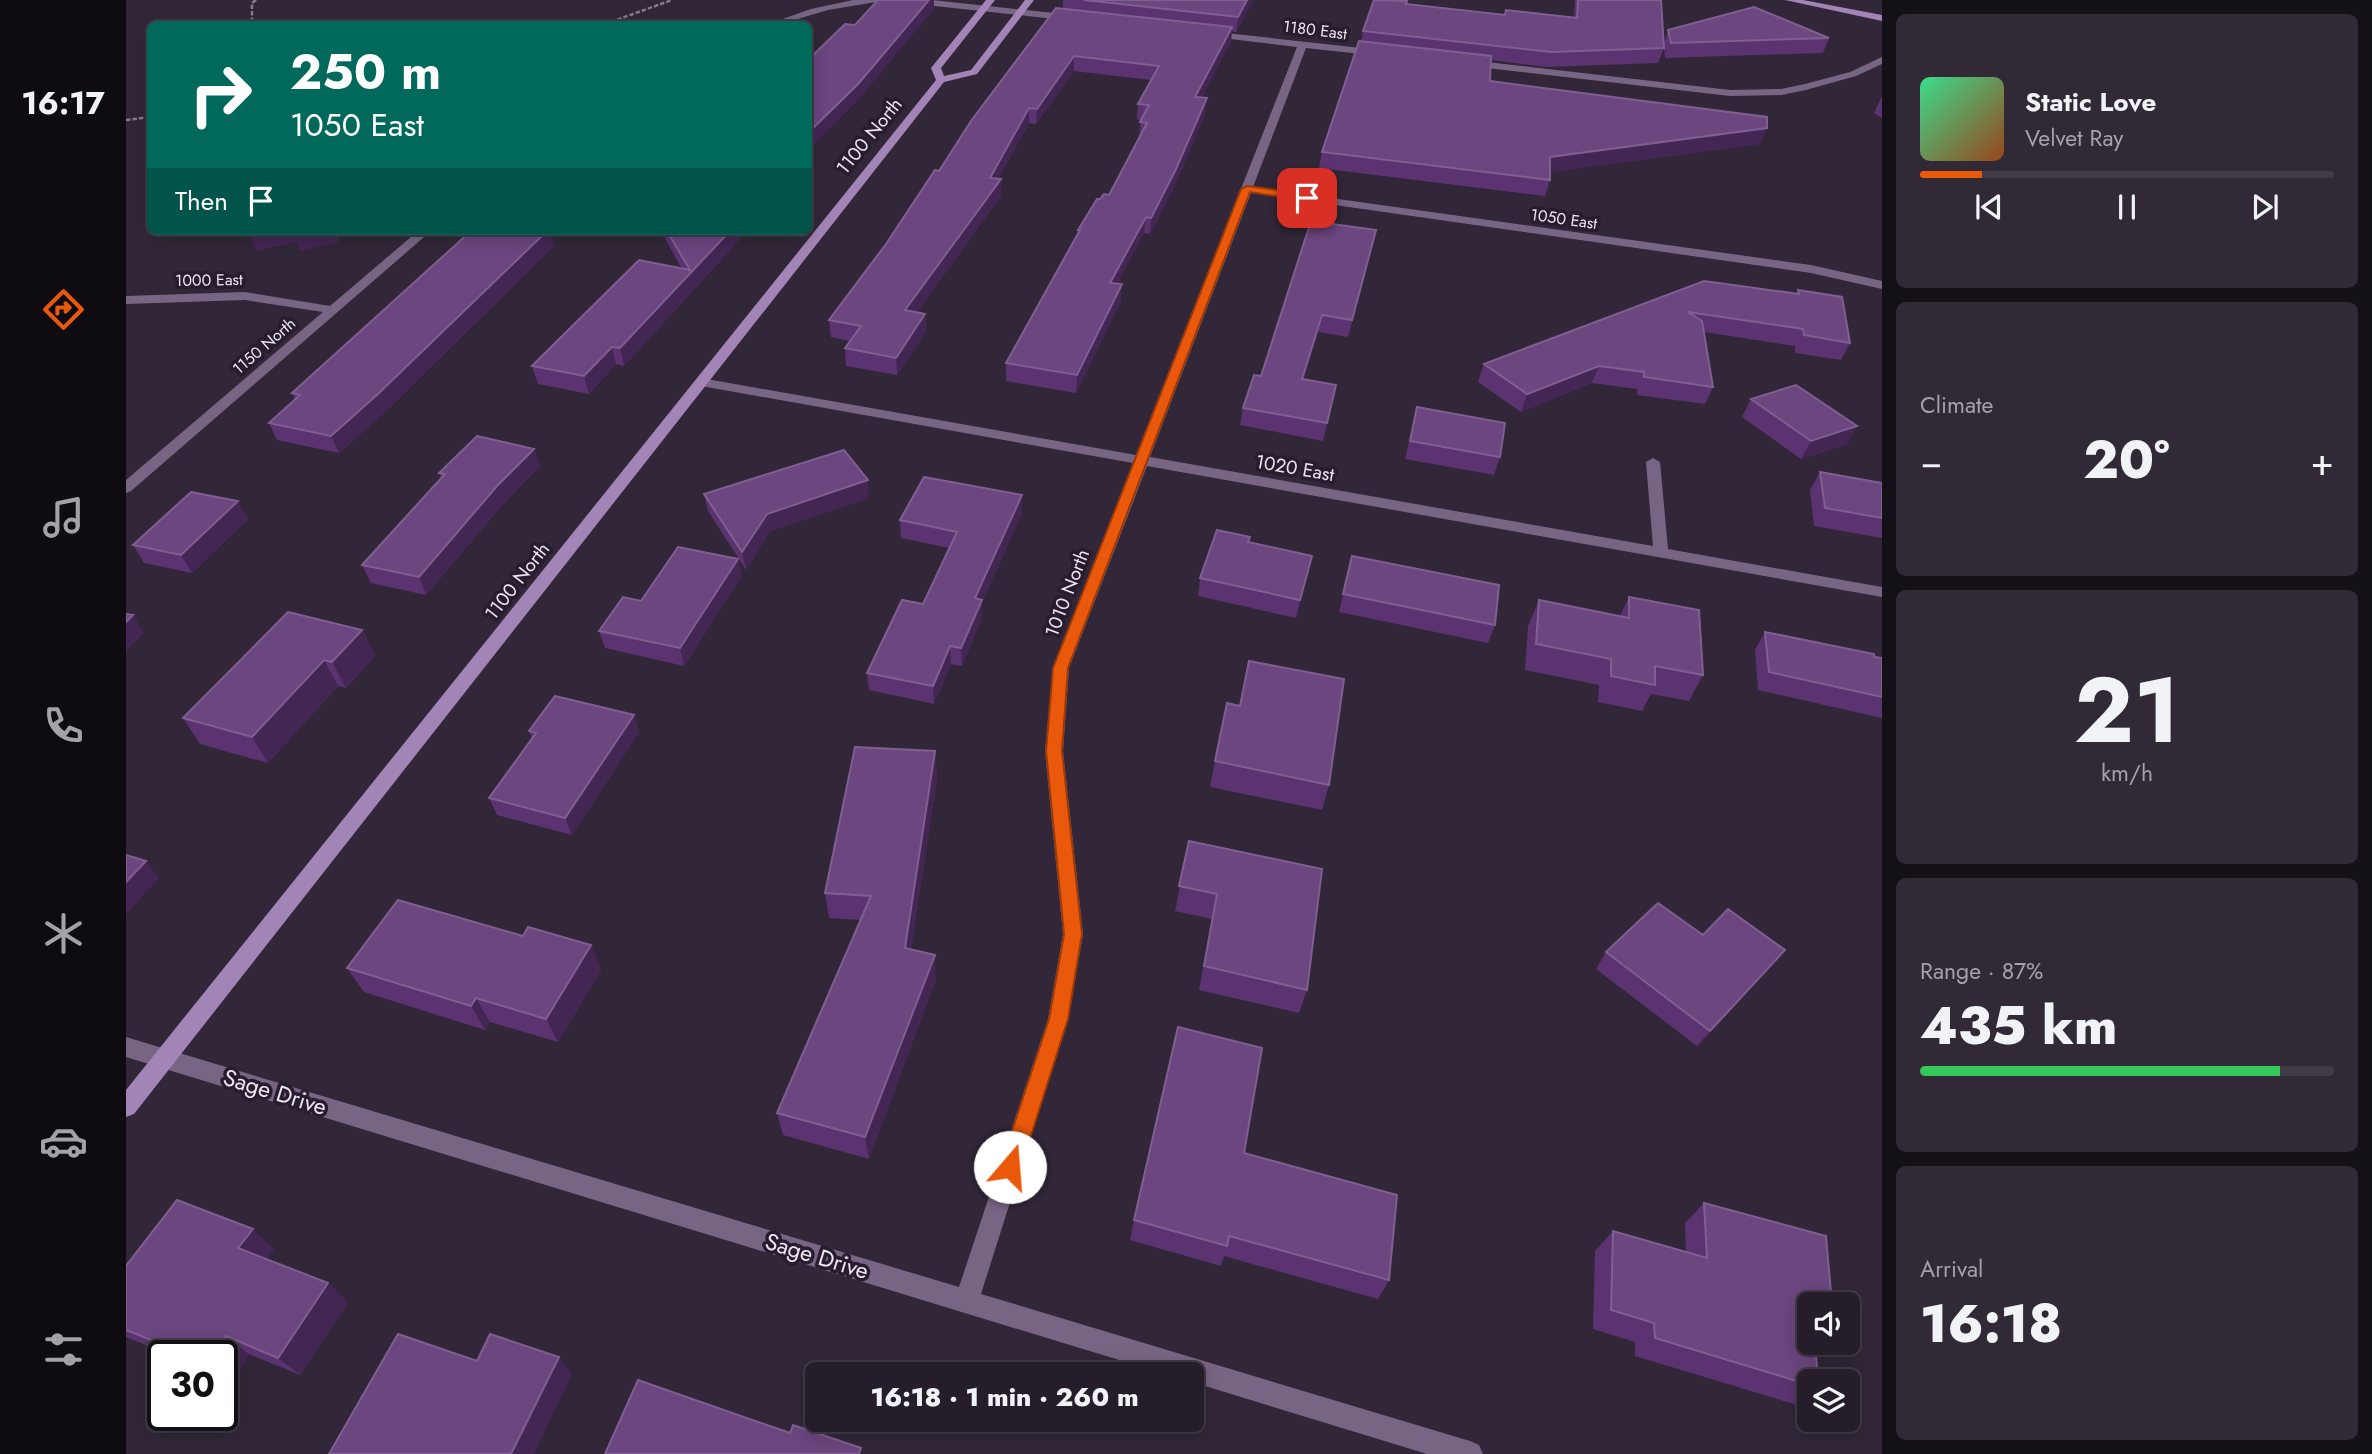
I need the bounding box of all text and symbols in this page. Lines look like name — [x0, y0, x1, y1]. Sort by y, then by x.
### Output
street label: 1180 East — [1282, 15, 1348, 45]
text: 250 m — [290, 37, 441, 107]
icon: right — [175, 49, 266, 140]
text: 16:17 — [21, 80, 105, 126]
text: Static Love — [2025, 83, 2157, 121]
street label: 1100 North — [830, 92, 908, 180]
text: 1050 East — [290, 102, 424, 148]
text: Velvet Ray — [2025, 121, 2123, 155]
pin — [1277, 168, 1337, 228]
icon: arrive — [1288, 179, 1326, 217]
text: Then — [175, 182, 228, 220]
icon: arrive — [242, 182, 280, 220]
icon: previous — [1970, 188, 2008, 226]
icon: pause — [2108, 188, 2146, 226]
icon: next — [2246, 188, 2284, 226]
street label: 1050 East — [1529, 203, 1599, 235]
street label: 1000 East — [175, 268, 243, 292]
icon: directions — [39, 285, 88, 334]
street label: 1150 North — [228, 312, 300, 380]
text: Climate — [1920, 388, 1993, 422]
text: 20° — [2083, 422, 2170, 498]
text: − — [1920, 434, 1942, 489]
text: + — [2311, 434, 2334, 489]
street label: 1020 East — [1253, 448, 1337, 488]
icon: music — [39, 493, 88, 542]
street label: 1100 North — [478, 537, 556, 625]
street label: 1010 North — [1038, 545, 1096, 641]
text: 21 — [2074, 645, 2180, 776]
icon: phone — [39, 701, 88, 750]
text: km/h — [2101, 756, 2153, 790]
icon: climate — [39, 909, 88, 958]
text: Range · 87% — [1920, 954, 2043, 988]
text: 435 km — [1920, 988, 2117, 1064]
street label: Sage Drive — [219, 1060, 331, 1124]
icon: car — [39, 1117, 88, 1166]
position arrow — [973, 1130, 1047, 1204]
street label: Sage Drive — [761, 1224, 873, 1288]
text: Arrival — [1920, 1252, 1983, 1286]
text: 16:18 — [1920, 1286, 2062, 1362]
map controls — [1797, 1292, 1860, 1432]
button: sound — [1797, 1292, 1860, 1355]
icon: filters — [39, 1325, 88, 1374]
speed limit sign: 30 — [147, 1340, 238, 1431]
button: layers — [1797, 1369, 1860, 1432]
text: 16:18 · 1 min · 260 m — [870, 1378, 1139, 1416]

